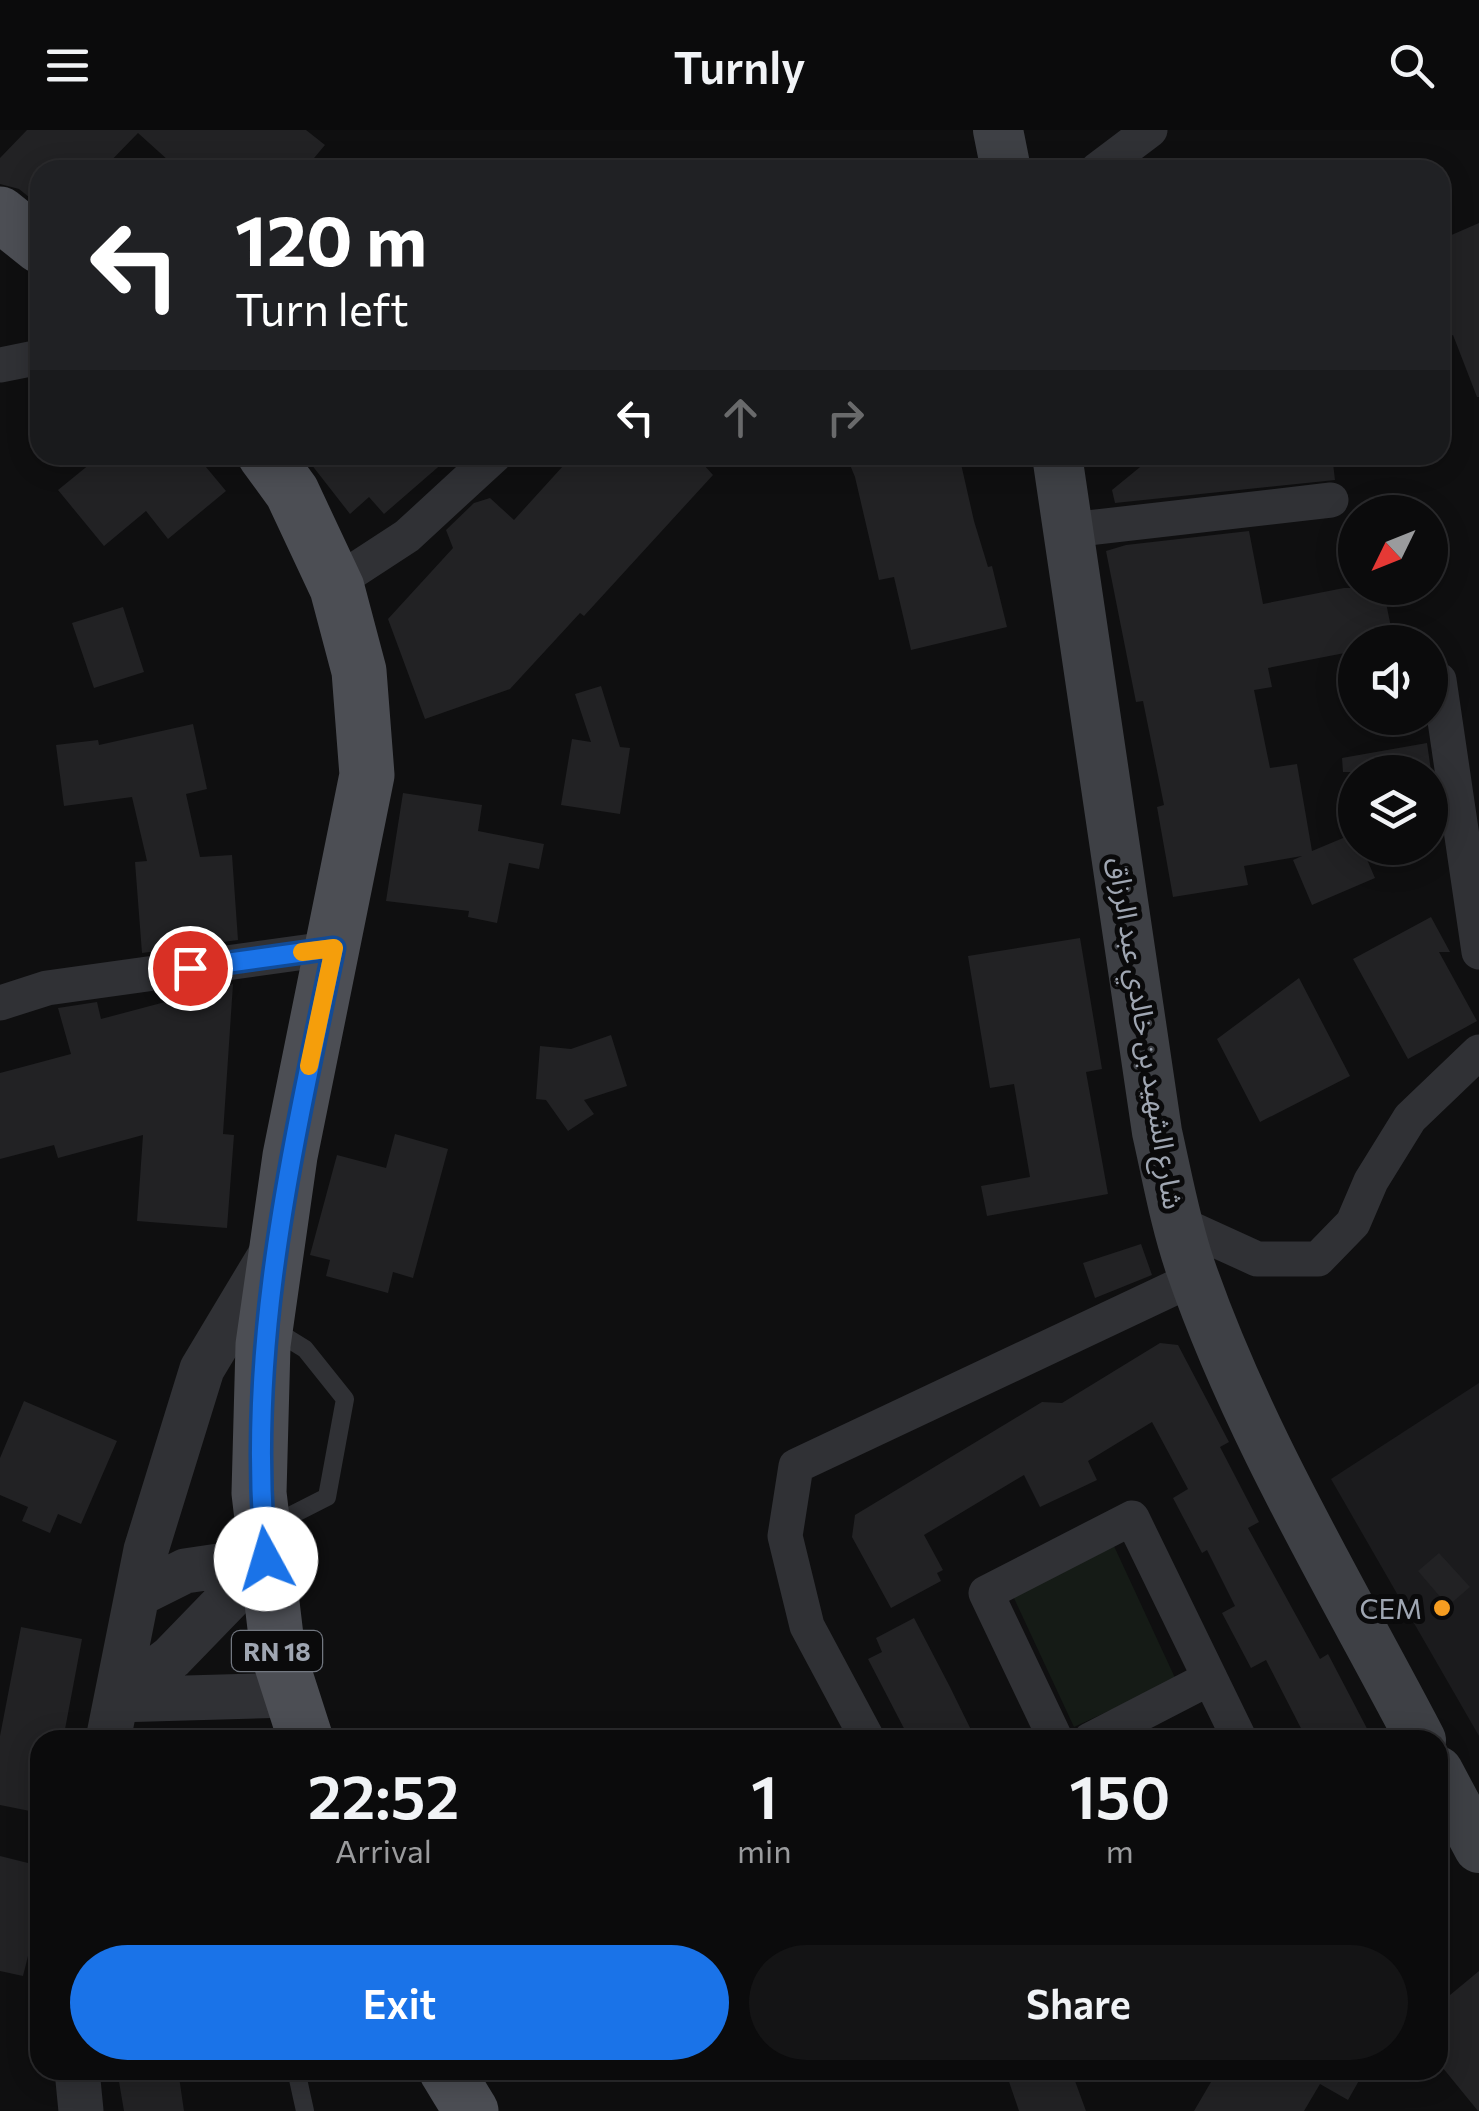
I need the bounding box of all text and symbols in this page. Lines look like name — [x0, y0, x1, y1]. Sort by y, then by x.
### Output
icon: menu — [40, 38, 95, 93]
text: Turnly — [674, 38, 805, 93]
icon: search — [1384, 38, 1439, 93]
text: 120 m — [235, 195, 427, 280]
icon: left — [70, 200, 200, 330]
text: Turn left — [235, 280, 409, 335]
icon: left — [608, 390, 663, 445]
icon: ahead — [713, 390, 768, 445]
icon: right — [818, 390, 873, 445]
north arrow — [1338, 495, 1448, 605]
map controls — [1338, 495, 1448, 865]
button: sound — [1338, 625, 1448, 735]
button: layers — [1338, 755, 1448, 865]
street label: شارع الشهيد بن خالدي عبد الرزاق — [1097, 854, 1192, 1212]
pin — [148, 926, 233, 1011]
icon: arrive — [163, 941, 218, 996]
position arrow — [214, 1507, 318, 1611]
place label: CEM — [1359, 1591, 1422, 1625]
marker: CEM — [1431, 1597, 1453, 1619]
road number: RN 18 — [232, 1631, 322, 1671]
text: 22:52 — [308, 1758, 459, 1831]
text: 1 — [751, 1758, 778, 1831]
text: 150 — [1069, 1758, 1170, 1831]
text: Arrival — [335, 1830, 432, 1870]
text: min — [737, 1830, 791, 1870]
text: m — [1106, 1830, 1134, 1870]
button: Exit — [70, 1945, 729, 2060]
button: Share — [749, 1945, 1408, 2060]

